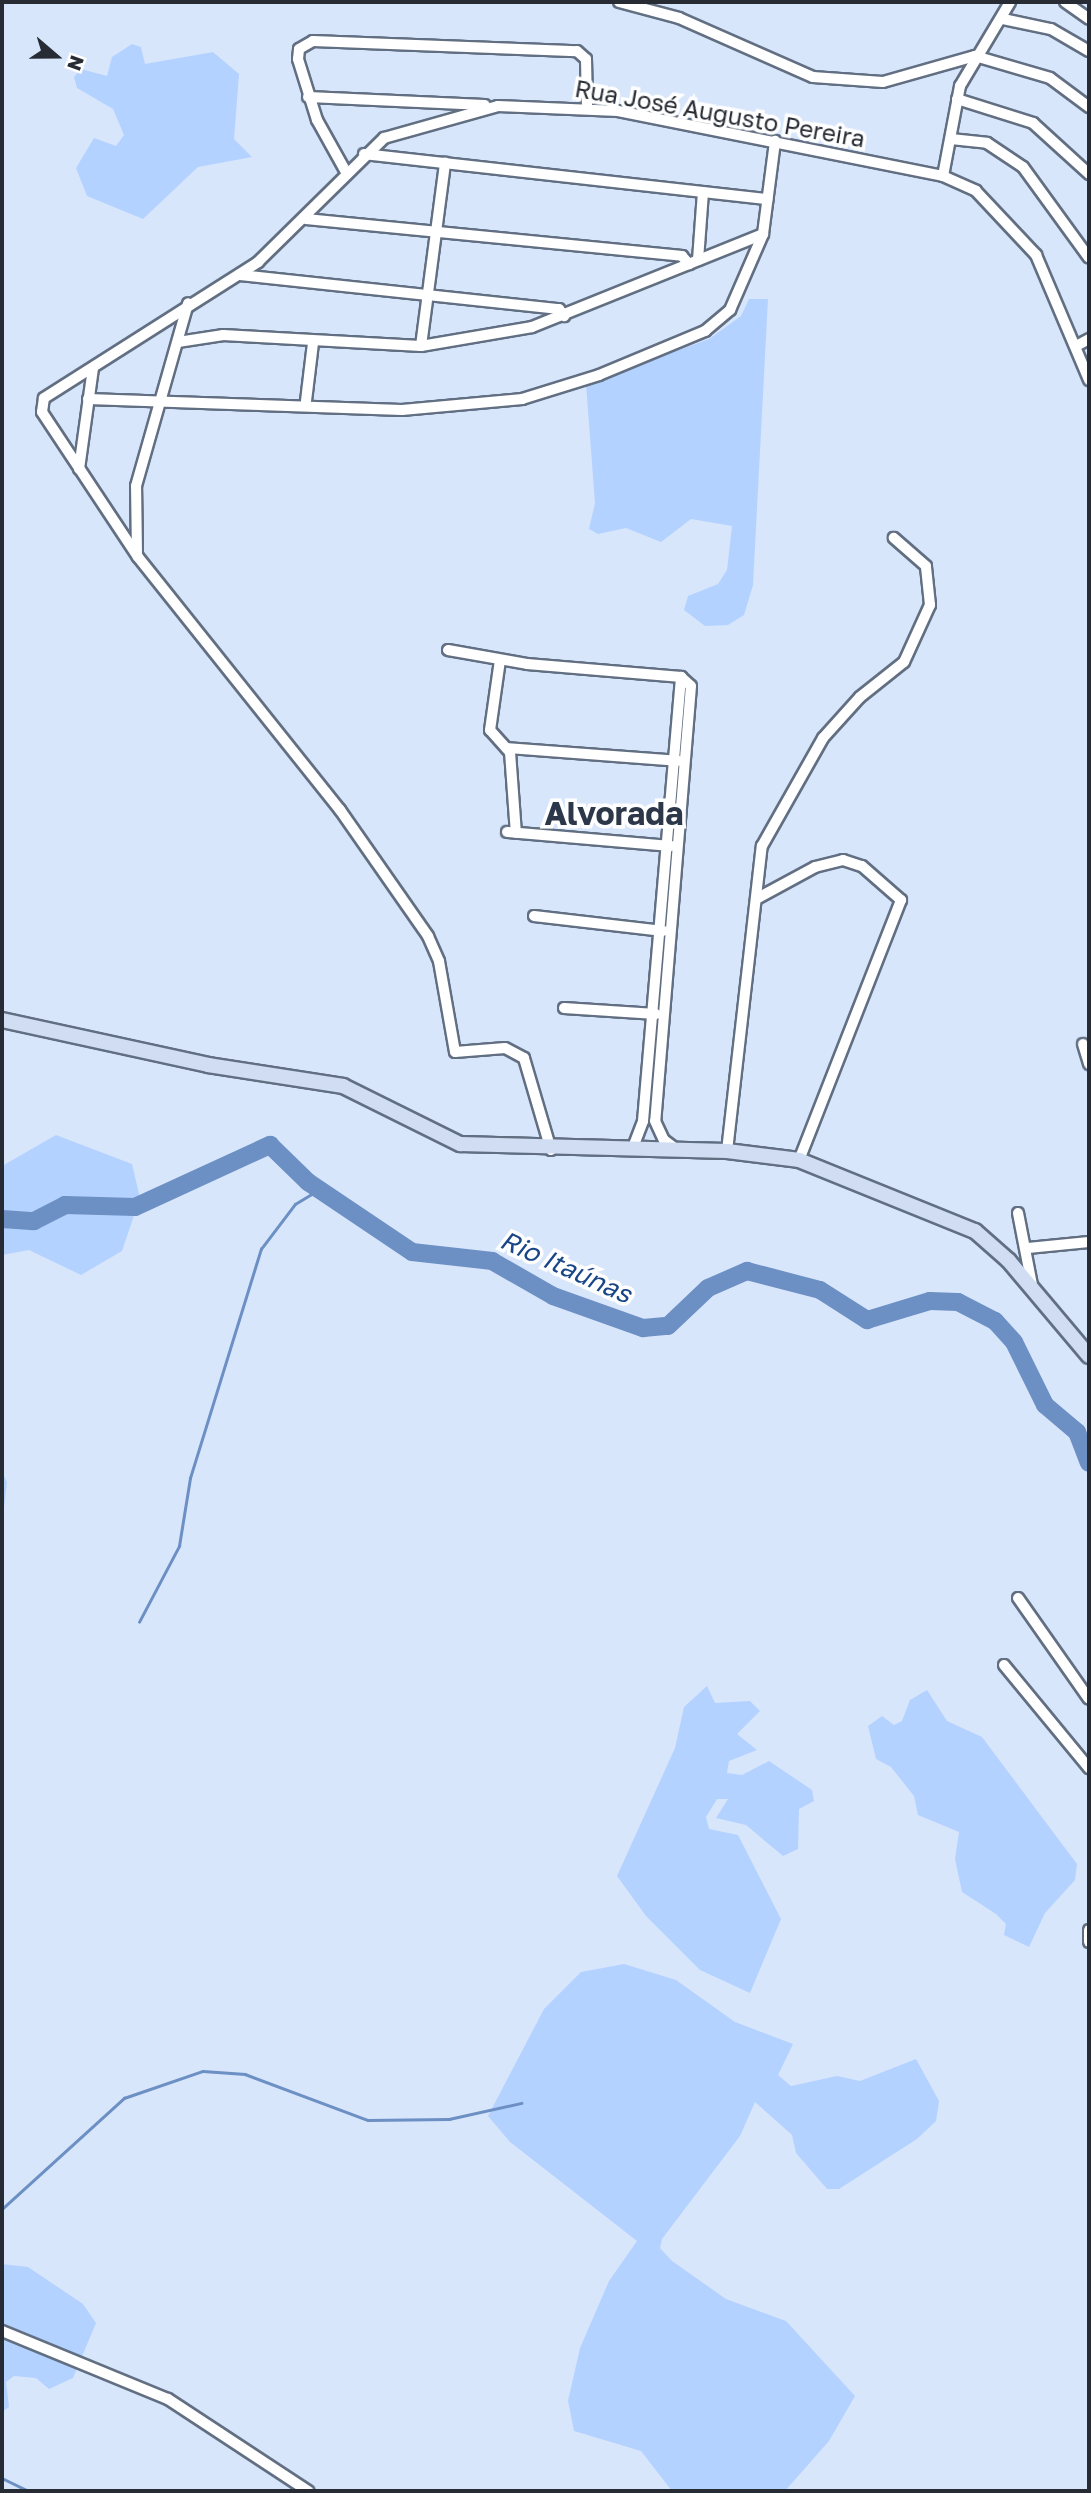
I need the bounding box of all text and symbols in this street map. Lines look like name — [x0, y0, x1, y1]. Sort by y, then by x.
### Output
north arrow — [21, 21, 91, 91]
text: N — [63, 53, 89, 74]
street label: Rua José Augusto Pereira — [573, 73, 867, 153]
district label: Alvorada — [544, 794, 684, 832]
water label: Rio Itaúnas — [496, 1224, 636, 1310]

